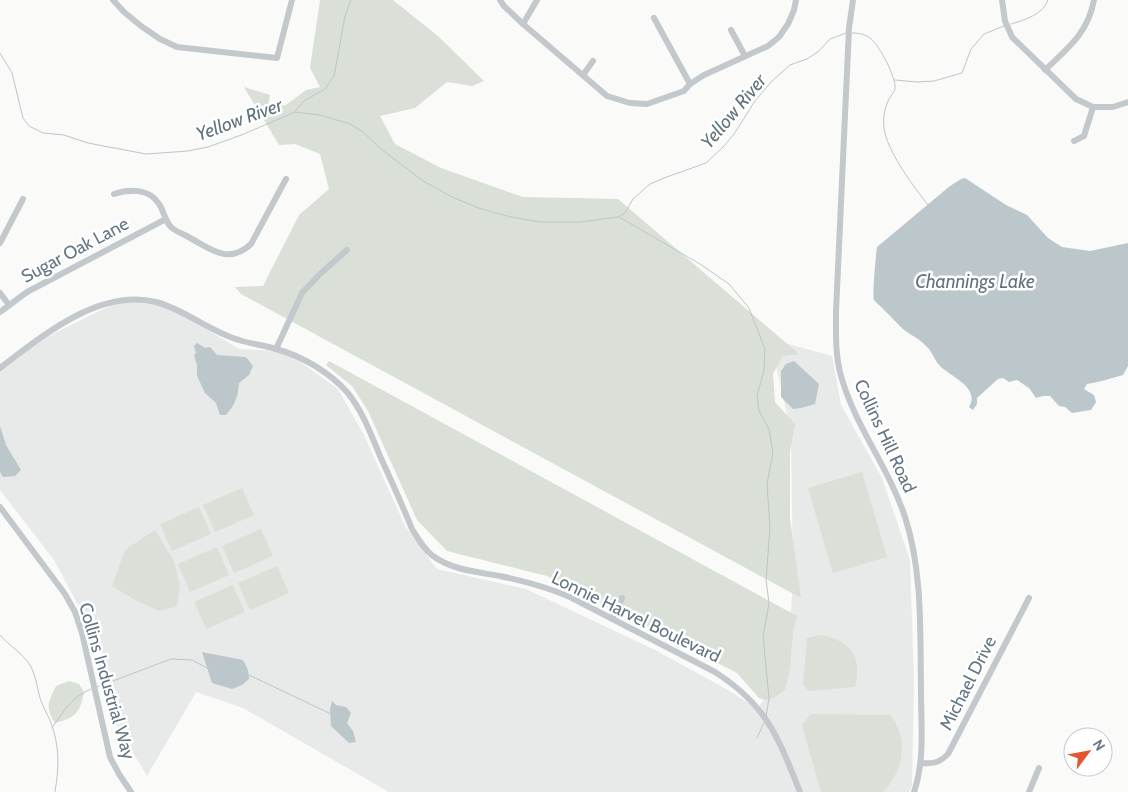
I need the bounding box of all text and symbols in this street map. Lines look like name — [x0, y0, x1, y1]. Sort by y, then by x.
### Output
water label: Yellow River — [696, 69, 772, 153]
water label: Yellow River — [193, 93, 287, 146]
street label: Sugar Oak Lane — [17, 212, 133, 288]
water label: Channings Lake — [915, 270, 1035, 293]
street label: Collins Hill Road — [849, 376, 921, 496]
street label: Lonnie Harvel Boulevard — [548, 567, 724, 667]
street label: Collins Industrial Way — [74, 600, 140, 762]
street label: Michael Drive — [935, 632, 1001, 734]
north arrow — [1063, 727, 1113, 777]
text: N — [1089, 736, 1109, 754]

